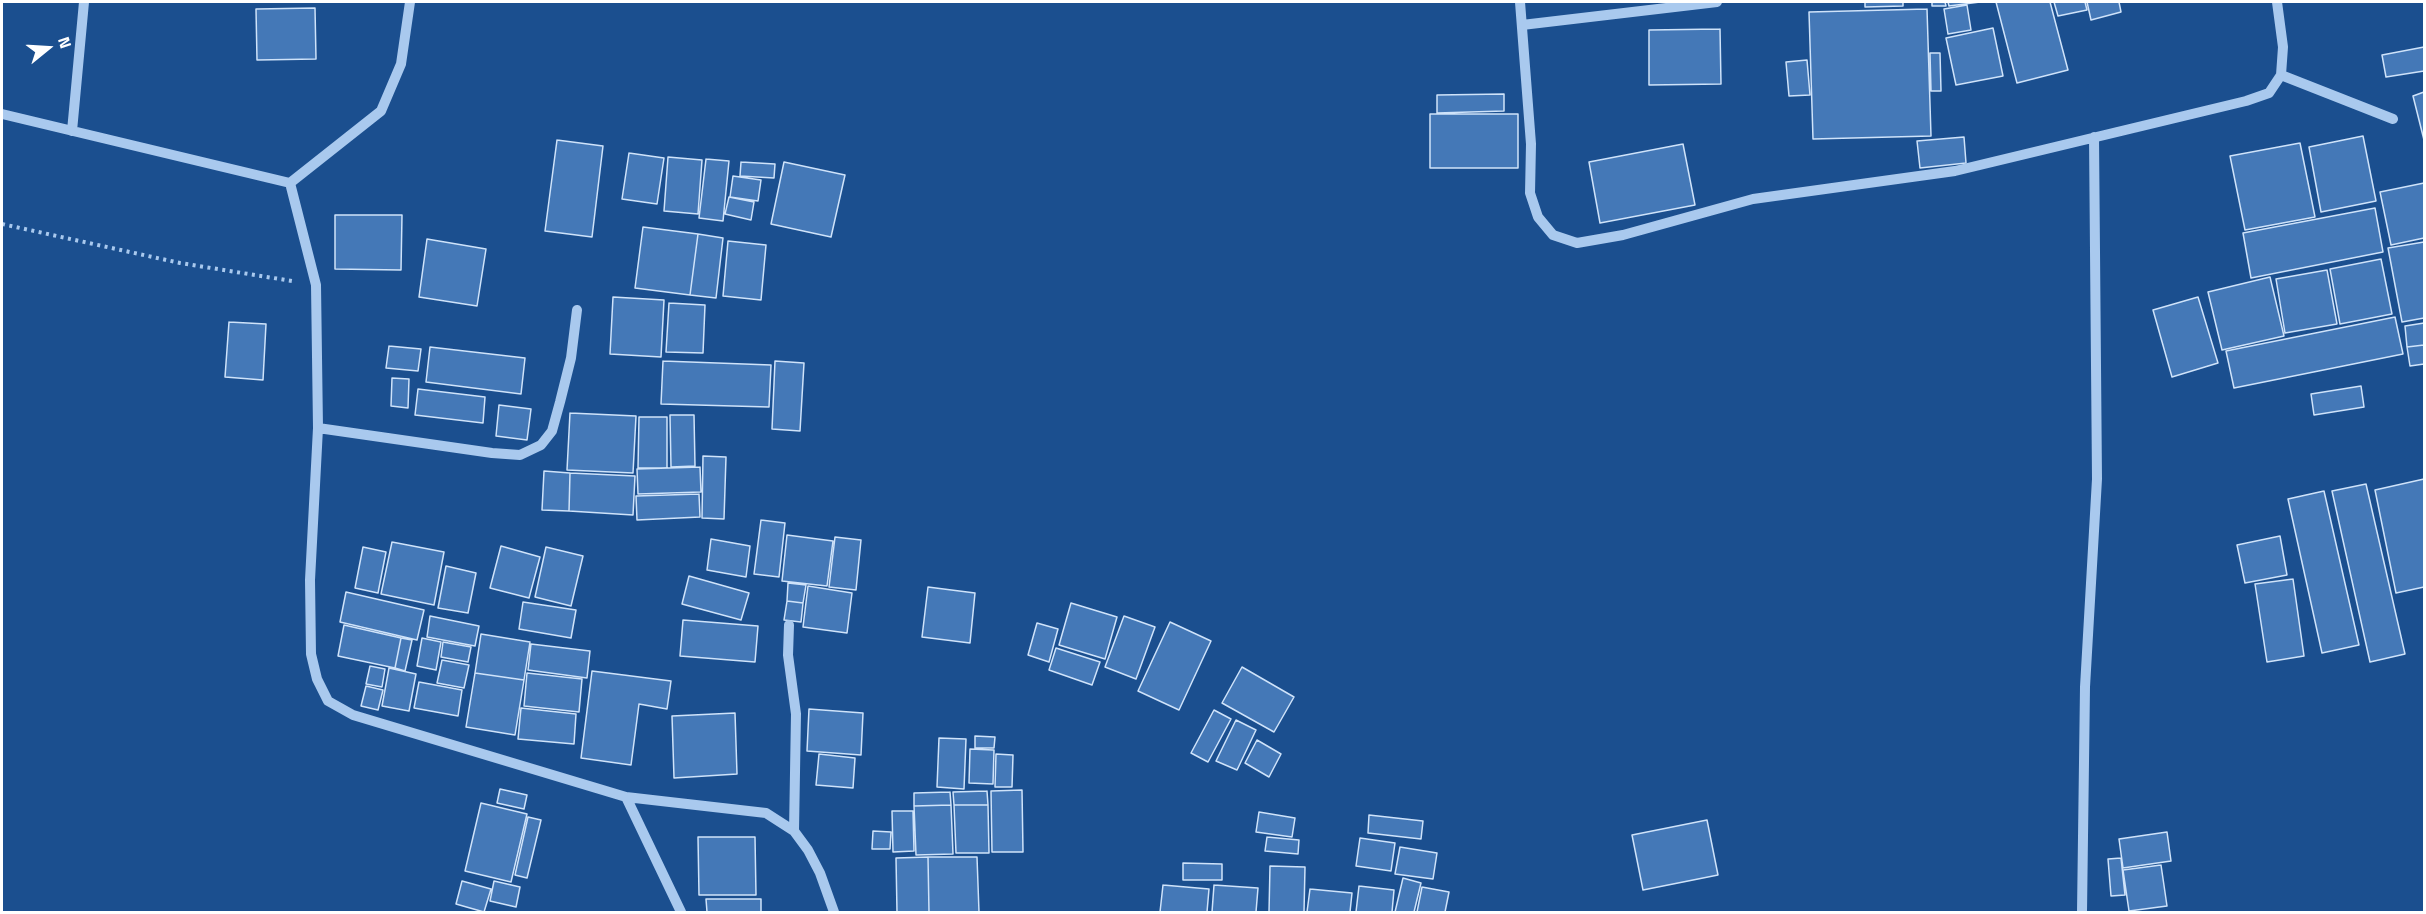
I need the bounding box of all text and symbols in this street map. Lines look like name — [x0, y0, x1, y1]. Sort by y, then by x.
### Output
north arrow — [18, 18, 78, 78]
text: N — [52, 33, 78, 51]

